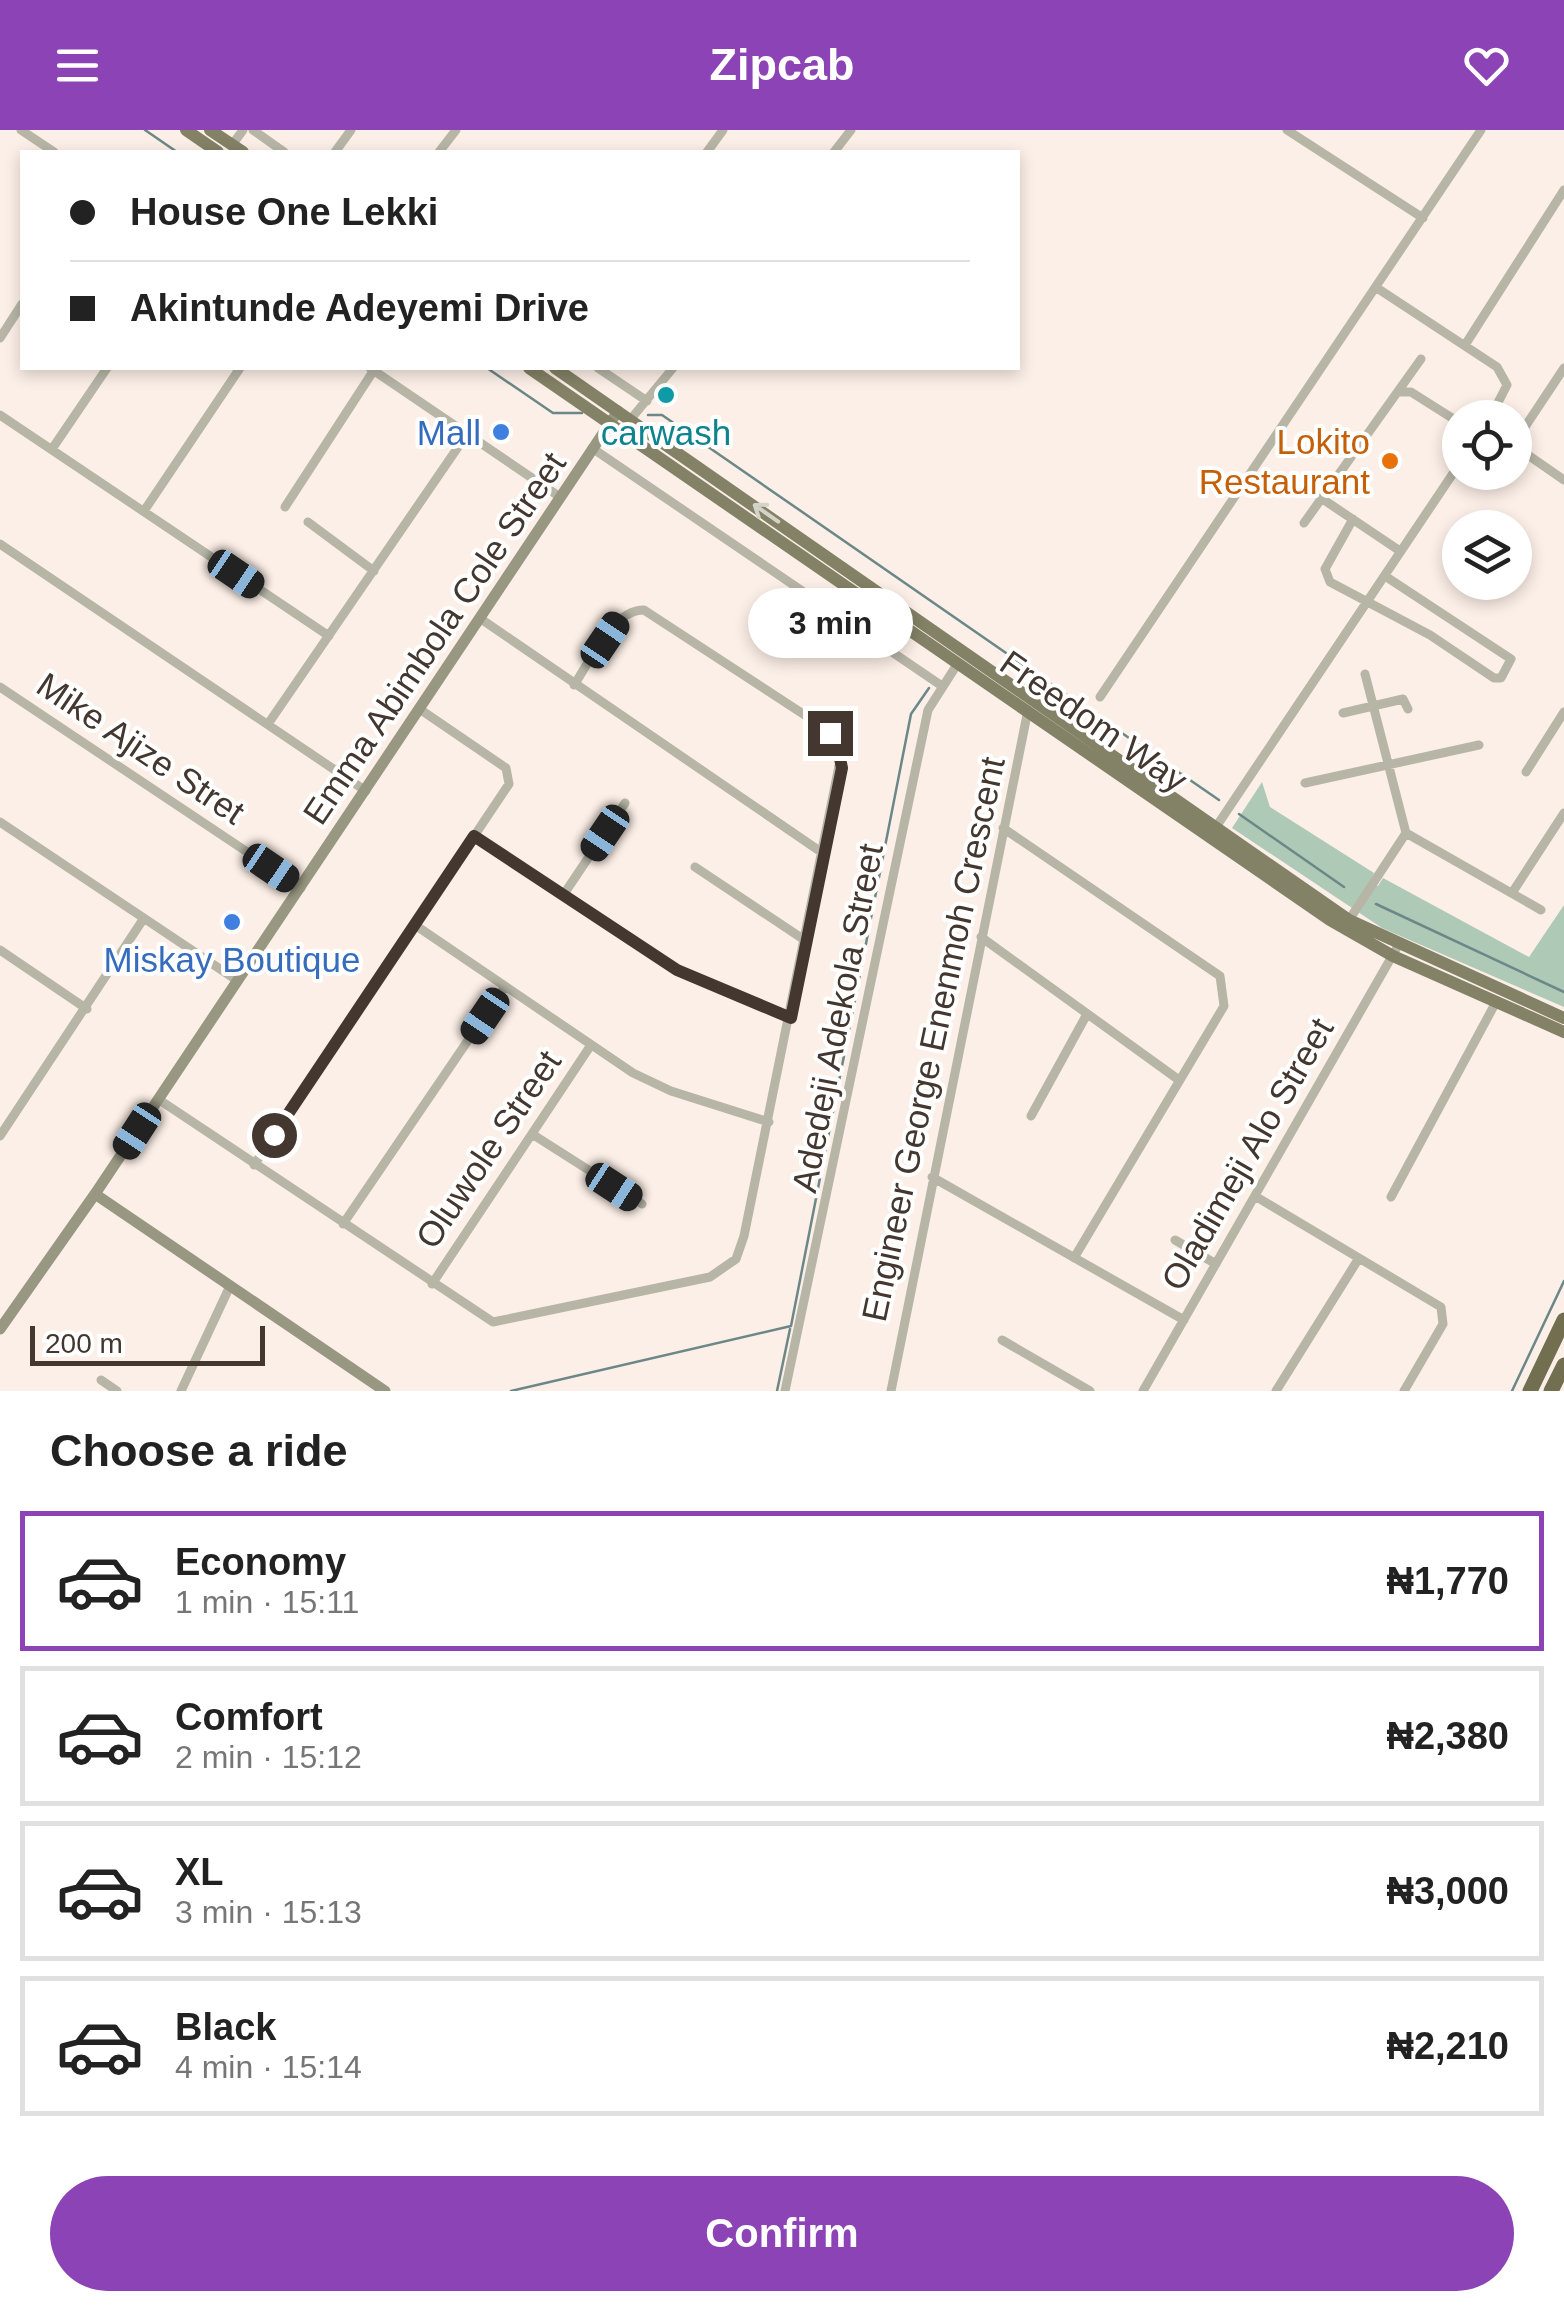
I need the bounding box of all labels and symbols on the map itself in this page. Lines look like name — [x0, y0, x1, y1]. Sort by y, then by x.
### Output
marker: carwash — [655, 384, 677, 406]
place label: Mall — [417, 413, 481, 452]
place label: carwash — [601, 413, 731, 452]
marker: Mall — [490, 421, 512, 443]
place label: Lokito Restaurant — [1199, 422, 1370, 501]
street label: Emma Abimbola Cole Street — [295, 445, 573, 831]
marker: Lokito Restaurant — [1379, 450, 1401, 472]
one-way arrow — [752, 503, 780, 524]
car — [203, 545, 269, 603]
callout: 3 min — [748, 588, 912, 658]
car — [576, 607, 634, 673]
street label: Freedom Way — [993, 642, 1195, 800]
street label: Mike Ajize Stret — [30, 664, 252, 832]
route end — [808, 711, 853, 756]
street label: Engineer George Enenmoh Crescent — [854, 753, 1012, 1325]
car — [576, 800, 634, 866]
car — [238, 839, 304, 897]
street label: Adedeji Adekola Street — [784, 840, 890, 1196]
marker: Miskay Boutique — [221, 911, 243, 933]
place label: Miskay Boutique — [104, 940, 360, 979]
car — [456, 983, 514, 1049]
street label: Oladimeji Alo Street — [1153, 1011, 1341, 1297]
street label: Oluwole Street — [408, 1043, 568, 1255]
car — [108, 1098, 166, 1164]
route start — [252, 1113, 297, 1158]
car — [581, 1158, 647, 1216]
scale bar — [30, 1321, 265, 1366]

